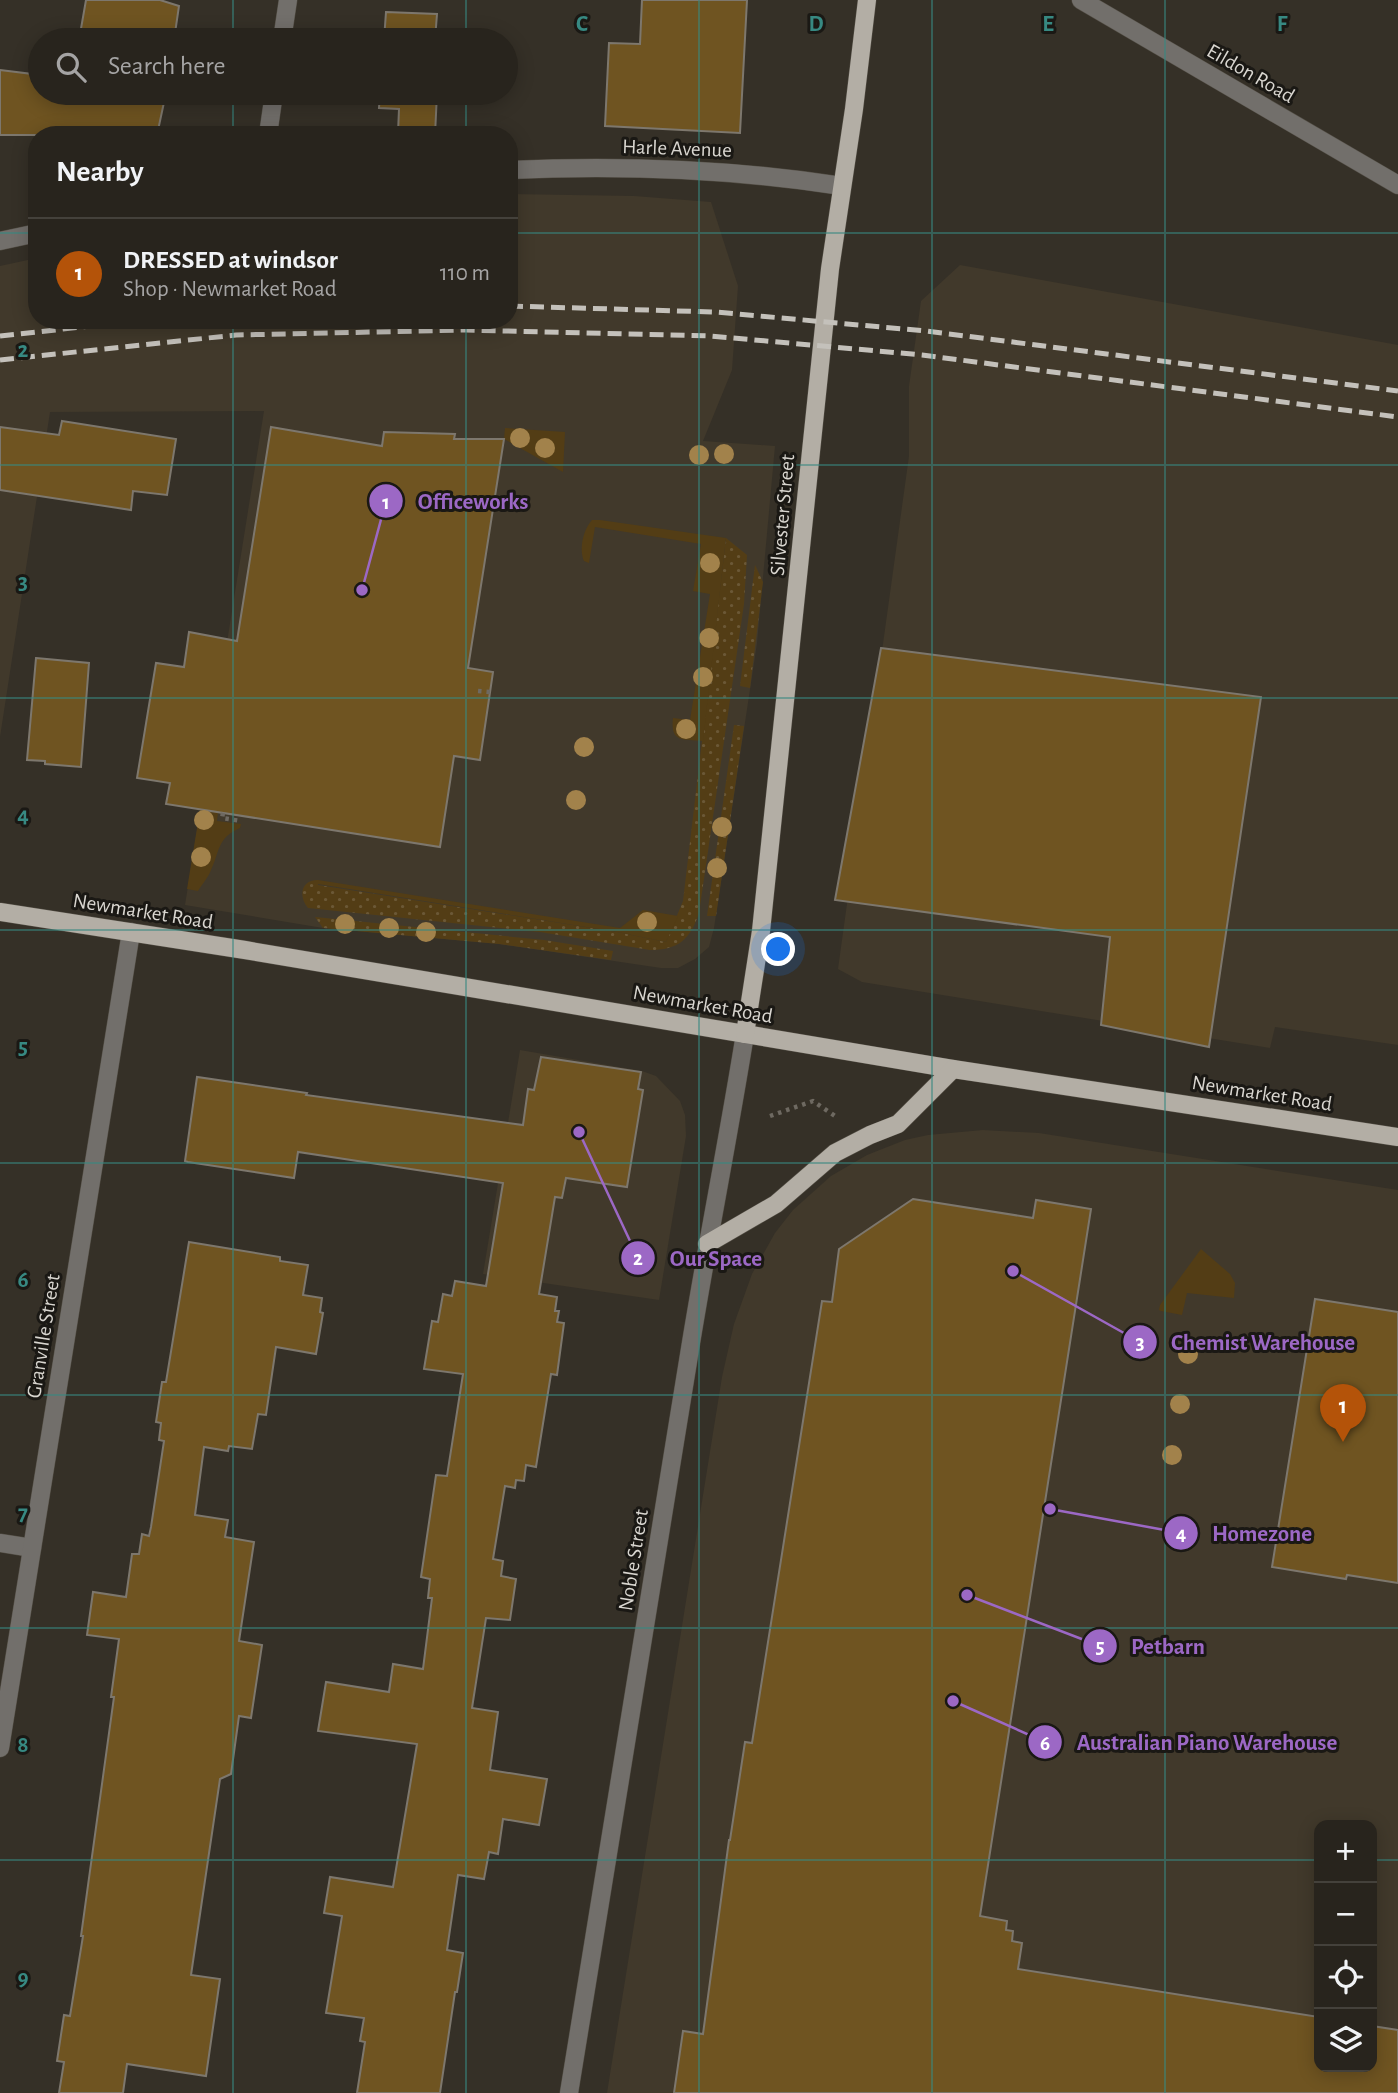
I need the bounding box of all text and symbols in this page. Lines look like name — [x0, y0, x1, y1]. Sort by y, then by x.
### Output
text: C — [576, 13, 588, 36]
text: D — [808, 13, 824, 36]
text: E — [1042, 13, 1054, 36]
text: F — [1277, 13, 1288, 36]
search box — [28, 28, 518, 105]
street label: Eildon Road — [1203, 40, 1298, 107]
icon: search — [52, 48, 90, 86]
text: Search here — [108, 53, 226, 79]
street label: Harle Avenue — [622, 136, 732, 161]
text: Nearby — [56, 157, 144, 187]
text: DRESSED at windsor — [123, 247, 338, 273]
text: 1 — [75, 262, 83, 285]
text: 110 m — [440, 262, 490, 285]
text: Shop · Newmarket Road — [123, 278, 337, 301]
text: 2 — [18, 339, 29, 362]
street label: Silvester Street — [767, 453, 798, 577]
callout: Officeworks — [369, 479, 542, 523]
text: Officeworks — [418, 491, 529, 514]
text: 1 — [382, 492, 390, 513]
text: 3 — [18, 571, 28, 594]
text: 4 — [17, 804, 29, 827]
street label: Newmarket Road — [71, 890, 215, 933]
your location — [761, 932, 795, 966]
street label: Newmarket Road — [631, 982, 775, 1027]
text: 5 — [18, 1036, 28, 1059]
street label: Newmarket Road — [1190, 1072, 1334, 1115]
callout: Our Space — [621, 1236, 776, 1280]
text: 2 — [633, 1248, 643, 1269]
text: Our Space — [670, 1248, 762, 1271]
text: 6 — [17, 1269, 29, 1292]
street label: Granville Street — [23, 1272, 64, 1400]
callout: Chemist Warehouse — [1122, 1320, 1369, 1364]
text: 3 — [1135, 1332, 1145, 1353]
text: Chemist Warehouse — [1171, 1332, 1355, 1355]
pin: 1 — [1320, 1384, 1366, 1442]
text: 7 — [18, 1502, 28, 1525]
street label: Noble Street — [615, 1507, 652, 1612]
callout: Homezone — [1163, 1511, 1326, 1555]
text: 4 — [1176, 1523, 1186, 1544]
text: Homezone — [1212, 1523, 1312, 1546]
callout: Petbarn — [1083, 1624, 1219, 1668]
text: 5 — [1095, 1636, 1105, 1657]
text: Petbarn — [1131, 1636, 1205, 1659]
callout: Australian Piano Warehouse — [1028, 1720, 1351, 1764]
text: Australian Piano Warehouse — [1077, 1732, 1337, 1755]
text: 6 — [1040, 1733, 1050, 1754]
text: 8 — [17, 1734, 29, 1757]
map controls — [1314, 1820, 1377, 2072]
button: + — [1314, 1820, 1377, 1883]
button: − — [1314, 1883, 1377, 1946]
button: locate — [1314, 1946, 1377, 2009]
text: 9 — [17, 1967, 29, 1990]
button: layers — [1314, 2009, 1377, 2072]

